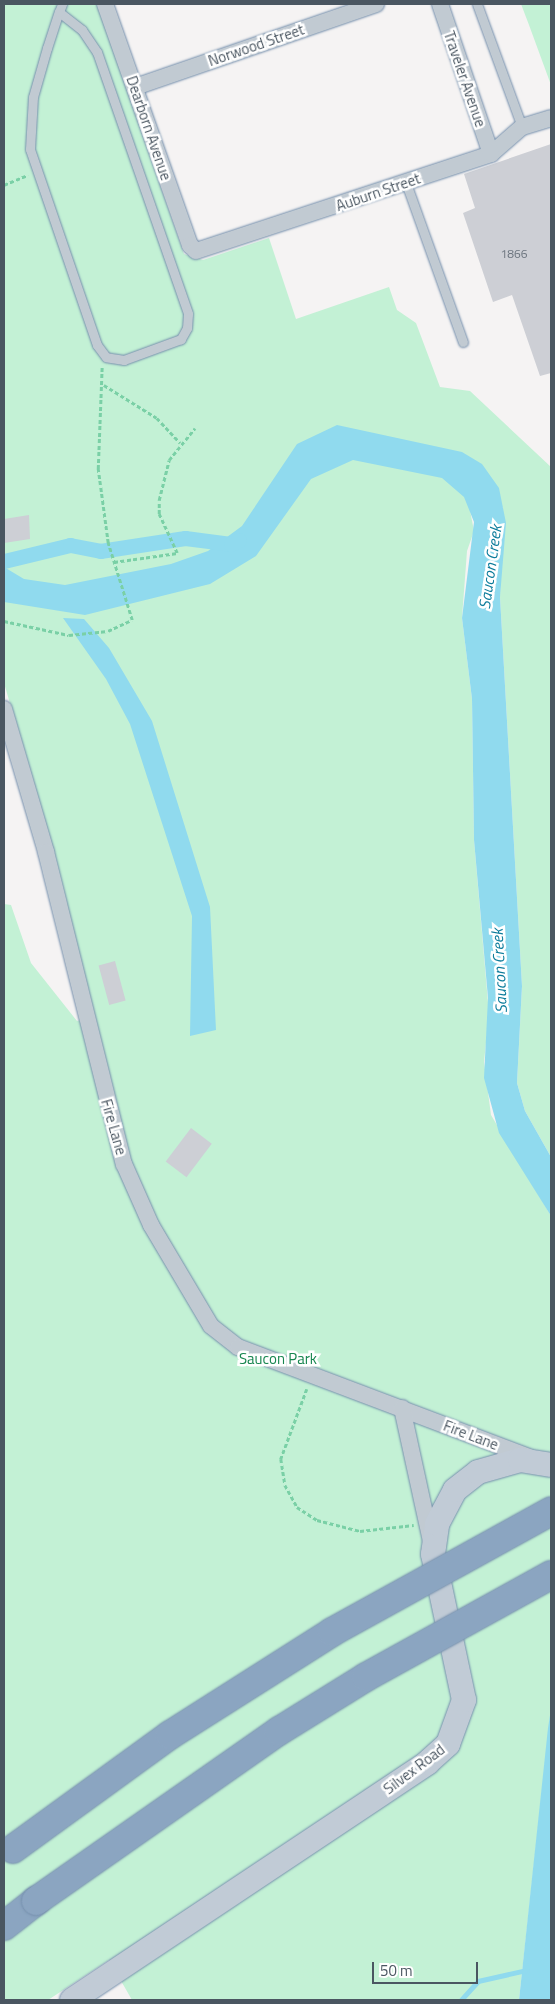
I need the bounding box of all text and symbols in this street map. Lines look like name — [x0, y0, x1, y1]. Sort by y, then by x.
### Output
street label: Norwood Street — [206, 20, 306, 70]
street label: Traveler Avenue — [440, 29, 490, 129]
street label: Dearborn Avenue — [123, 73, 175, 183]
street label: Auburn Street — [333, 169, 423, 215]
house number: 1866 — [501, 247, 527, 261]
water label: Saucon Creek — [475, 524, 505, 610]
water label: Saucon Creek — [487, 928, 511, 1014]
street label: Fire Lane — [97, 1097, 131, 1157]
park label: Saucon Park — [239, 1350, 317, 1368]
street label: Fire Lane — [441, 1416, 501, 1454]
street label: Silvex Road — [380, 1740, 448, 1798]
scale bar — [375, 1952, 481, 1984]
text: 50 m — [380, 1959, 413, 1982]

